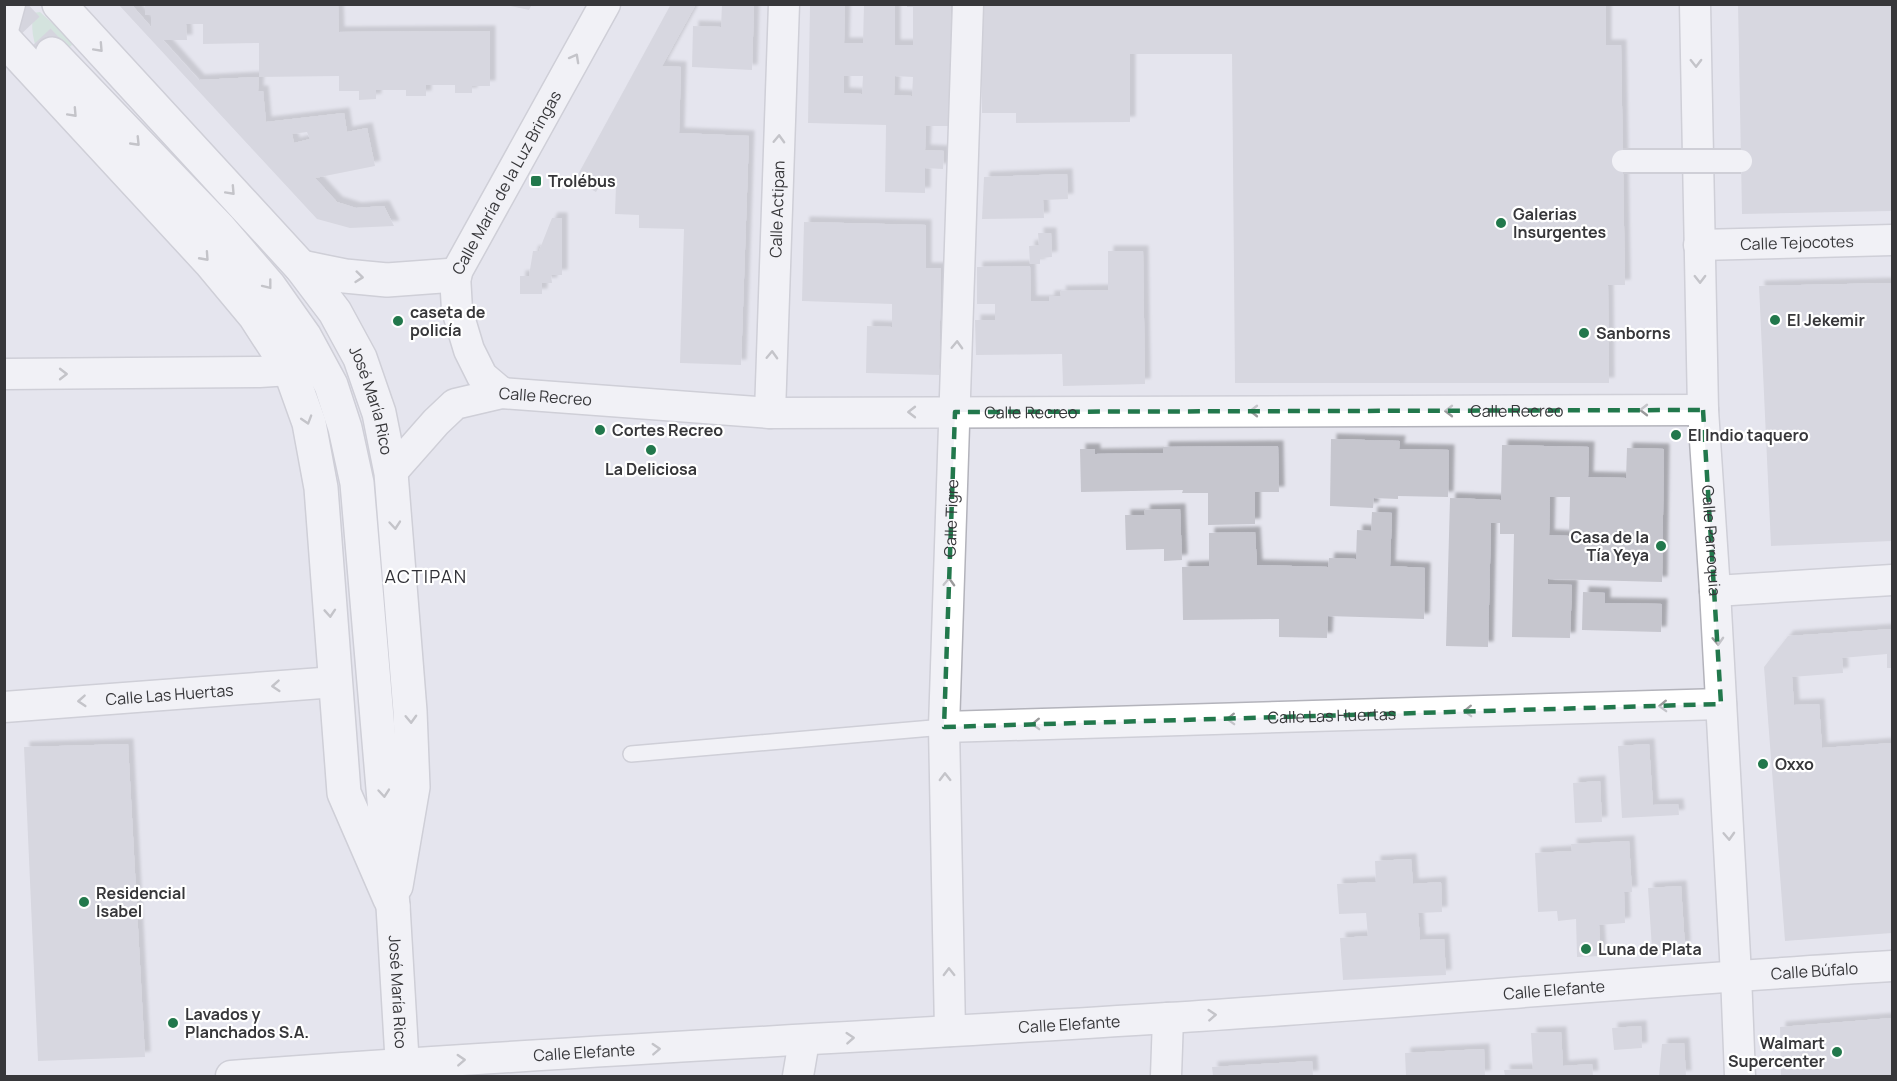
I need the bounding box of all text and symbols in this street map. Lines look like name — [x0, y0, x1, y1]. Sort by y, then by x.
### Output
one-way arrow — [92, 41, 103, 51]
one-way arrow — [568, 54, 579, 64]
one-way arrow — [1690, 58, 1702, 67]
street label: Calle María de la Luz Bringas — [446, 86, 566, 278]
one-way arrow — [66, 106, 77, 117]
one-way arrow — [129, 134, 140, 145]
one-way arrow — [773, 134, 785, 143]
street label: Calle Actipan — [764, 160, 790, 258]
place label: Trolébus — [548, 170, 616, 192]
marker: Trolébus — [529, 174, 543, 188]
one-way arrow — [224, 184, 235, 195]
place label: Galerias Insurgentes — [1513, 203, 1607, 243]
marker: Galerias Insurgentes — [1494, 216, 1508, 230]
street label: Calle Tejocotes — [1740, 230, 1854, 255]
one-way arrow — [198, 250, 209, 260]
one-way arrow — [355, 270, 364, 283]
one-way arrow — [1693, 274, 1706, 283]
one-way arrow — [260, 279, 271, 290]
place label: caseta de policía — [410, 301, 486, 341]
place label: El Jekemir — [1787, 309, 1865, 331]
marker: El Jekemir — [1768, 313, 1782, 327]
marker: caseta de policía — [391, 314, 405, 328]
place label: Sanborns — [1596, 322, 1671, 344]
marker: Sanborns — [1577, 326, 1591, 340]
street label: José María Rico — [344, 341, 398, 457]
one-way arrow — [951, 341, 963, 350]
one-way arrow — [765, 350, 778, 359]
one-way arrow — [58, 368, 67, 380]
street label: Calle Recreo — [498, 382, 593, 411]
street label: Calle Recreo — [1470, 399, 1563, 422]
street label: Calle Recreo — [984, 401, 1077, 423]
one-way arrow — [1640, 404, 1649, 416]
one-way arrow — [1250, 405, 1259, 417]
one-way arrow — [1445, 405, 1454, 417]
one-way arrow — [908, 406, 917, 419]
one-way arrow — [300, 414, 312, 425]
place label: Cortes Recreo — [612, 419, 723, 441]
marker: Cortes Recreo — [593, 423, 607, 437]
place label: El Indio taquero — [1688, 424, 1809, 446]
marker: El Indio taquero — [1669, 428, 1683, 442]
marker: La Deliciosa — [644, 443, 658, 457]
place label: La Deliciosa — [605, 458, 697, 480]
street label: Calle Tigre — [939, 479, 963, 558]
street label: Calle Parroquia — [1697, 484, 1726, 597]
one-way arrow — [388, 521, 401, 530]
place label: Casa de la Tía Yeya — [1570, 526, 1649, 566]
marker: Casa de la Tía Yeya — [1654, 539, 1668, 553]
district label: ACTIPAN — [384, 564, 468, 588]
one-way arrow — [943, 578, 955, 587]
one-way arrow — [323, 609, 336, 618]
one-way arrow — [1711, 637, 1724, 646]
street label: Calle Las Huertas — [105, 679, 234, 710]
one-way arrow — [272, 680, 281, 693]
one-way arrow — [77, 695, 86, 708]
one-way arrow — [1658, 699, 1667, 712]
street label: Calle Las Huertas — [1267, 703, 1396, 728]
one-way arrow — [1463, 705, 1472, 718]
one-way arrow — [1226, 712, 1235, 725]
one-way arrow — [404, 715, 417, 724]
one-way arrow — [1031, 718, 1040, 731]
place label: Oxxo — [1775, 753, 1814, 775]
marker: Oxxo — [1756, 757, 1770, 771]
one-way arrow — [939, 773, 951, 782]
one-way arrow — [377, 789, 390, 798]
one-way arrow — [1722, 832, 1735, 841]
place label: Residencial Isabel — [96, 882, 186, 922]
marker: Residencial Isabel — [77, 895, 91, 909]
street label: José María Rico — [384, 934, 412, 1049]
place label: Luna de Plata — [1598, 938, 1702, 960]
marker: Luna de Plata — [1579, 942, 1593, 956]
street label: Calle Búfalo — [1770, 957, 1859, 985]
one-way arrow — [943, 968, 955, 977]
street label: Calle Elefante — [1502, 975, 1606, 1005]
place label: Lavados y Planchados S.A. — [185, 1003, 309, 1043]
one-way arrow — [1208, 1009, 1217, 1022]
street label: Calle Elefante — [1018, 1010, 1121, 1038]
marker: Lavados y Planchados S.A. — [166, 1016, 180, 1030]
one-way arrow — [846, 1031, 855, 1044]
place label: Walmart Supercenter — [1728, 1032, 1825, 1072]
street label: Calle Elefante — [533, 1038, 636, 1066]
one-way arrow — [651, 1043, 660, 1056]
marker: Walmart Supercenter — [1830, 1045, 1844, 1059]
one-way arrow — [456, 1053, 465, 1066]

